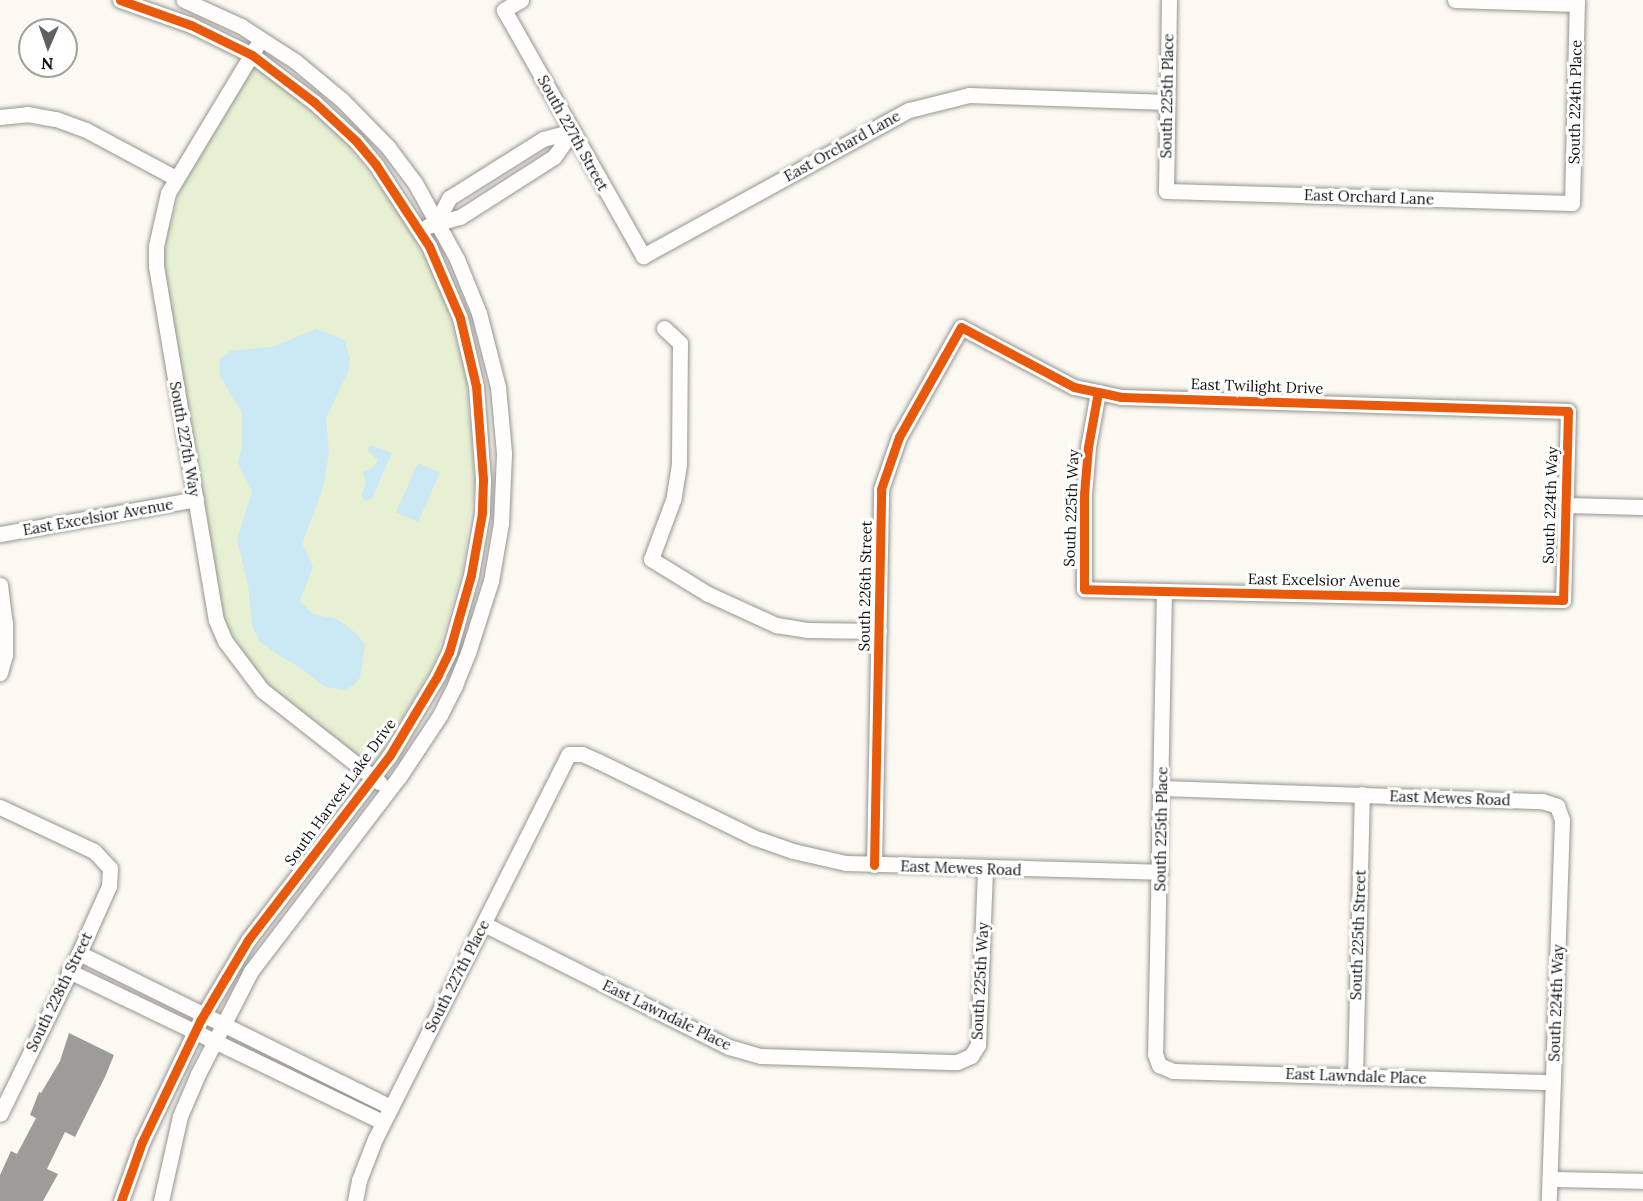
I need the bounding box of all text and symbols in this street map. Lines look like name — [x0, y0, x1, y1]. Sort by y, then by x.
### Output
north arrow — [18, 18, 78, 78]
street label: South 225th Place — [1157, 33, 1177, 159]
street label: South 224th Place — [1565, 40, 1585, 164]
text: N — [41, 54, 54, 74]
street label: South 227th Street — [534, 72, 612, 194]
street label: East Orchard Lane — [781, 107, 903, 185]
street label: East Orchard Lane — [1304, 186, 1434, 208]
street label: East Twilight Drive — [1190, 375, 1324, 397]
street label: South 227th Way — [166, 380, 204, 498]
street label: South 224th Way — [1539, 446, 1561, 564]
street label: South 225th Way — [1060, 449, 1082, 567]
street label: East Excelsior Avenue — [21, 495, 175, 539]
street label: South 226th Street — [855, 520, 875, 652]
street label: East Excelsior Avenue — [1248, 570, 1400, 590]
street label: South Harvest Lake Drive — [281, 715, 399, 869]
street label: South 225th Place — [1151, 766, 1171, 892]
street label: East Mewes Road — [1389, 787, 1511, 809]
street label: East Mewes Road — [900, 857, 1022, 879]
street label: South 225th Street — [1347, 869, 1369, 1001]
street label: South 227th Place — [421, 917, 493, 1035]
street label: South 225th Way — [968, 922, 992, 1040]
street label: South 228th Street — [22, 929, 96, 1055]
street label: South 224th Way — [1545, 944, 1567, 1062]
street label: East Lawndale Place — [600, 976, 734, 1054]
street label: East Lawndale Place — [1285, 1065, 1427, 1087]

